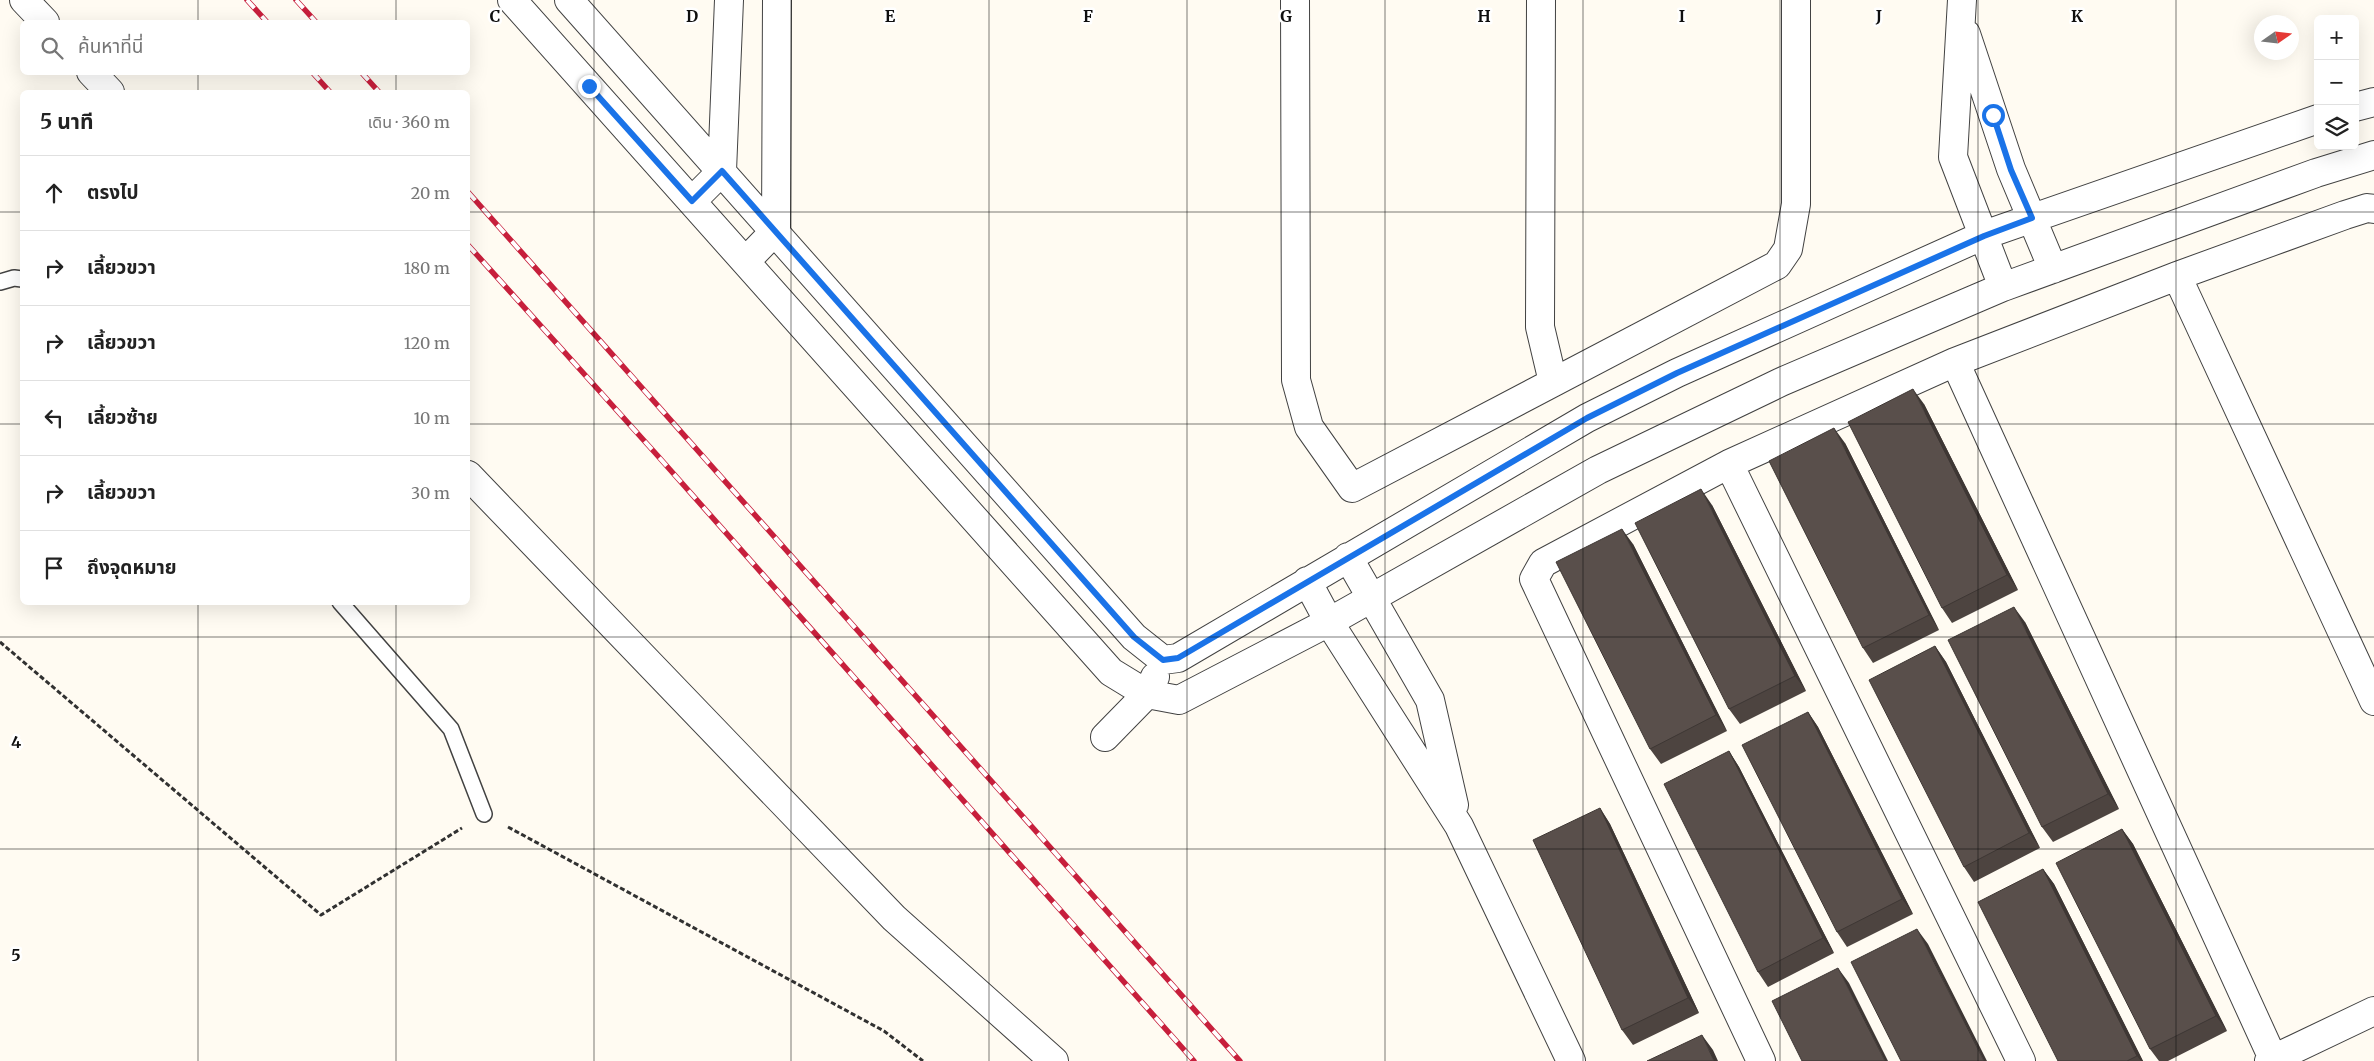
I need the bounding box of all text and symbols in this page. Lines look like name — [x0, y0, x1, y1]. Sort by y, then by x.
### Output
text: C — [490, 6, 500, 26]
text: D — [686, 6, 698, 26]
text: E — [885, 6, 896, 26]
text: F — [1083, 6, 1093, 26]
text: G — [1280, 6, 1292, 26]
text: H — [1477, 6, 1491, 26]
text: I — [1679, 6, 1685, 26]
text: J — [1875, 6, 1882, 26]
text: K — [2071, 6, 2083, 26]
north arrow — [2254, 15, 2299, 60]
map controls — [2314, 15, 2359, 150]
button: + — [2314, 15, 2359, 60]
search box — [20, 20, 470, 75]
icon: search — [38, 34, 66, 62]
text: ค้นหาที่นี่ — [78, 34, 143, 58]
button: − — [2314, 60, 2359, 105]
route end — [578, 75, 601, 98]
route start — [1982, 104, 2005, 127]
button: layers — [2314, 105, 2359, 150]
text: 5 นาที — [40, 108, 93, 135]
text: เดิน · 360 m — [368, 112, 450, 132]
icon: ahead — [40, 179, 68, 207]
text: ตรงไป — [87, 180, 139, 204]
text: 20 m — [411, 183, 450, 203]
icon: right — [40, 254, 68, 282]
text: เลี้ยวขวา — [87, 255, 156, 279]
text: 180 m — [404, 258, 450, 278]
icon: right — [40, 329, 68, 357]
text: เลี้ยวขวา — [87, 330, 156, 354]
text: 120 m — [404, 333, 450, 353]
icon: left — [40, 404, 68, 432]
text: เลี้ยวซ้าย — [87, 405, 158, 429]
text: 10 m — [413, 408, 450, 428]
icon: right — [40, 479, 68, 507]
text: เลี้ยวขวา — [87, 480, 156, 504]
text: 30 m — [411, 483, 450, 503]
icon: arrive — [40, 554, 68, 582]
text: ถึงจุดหมาย — [87, 555, 177, 579]
text: 4 — [11, 732, 21, 752]
text: 5 — [11, 945, 21, 965]

